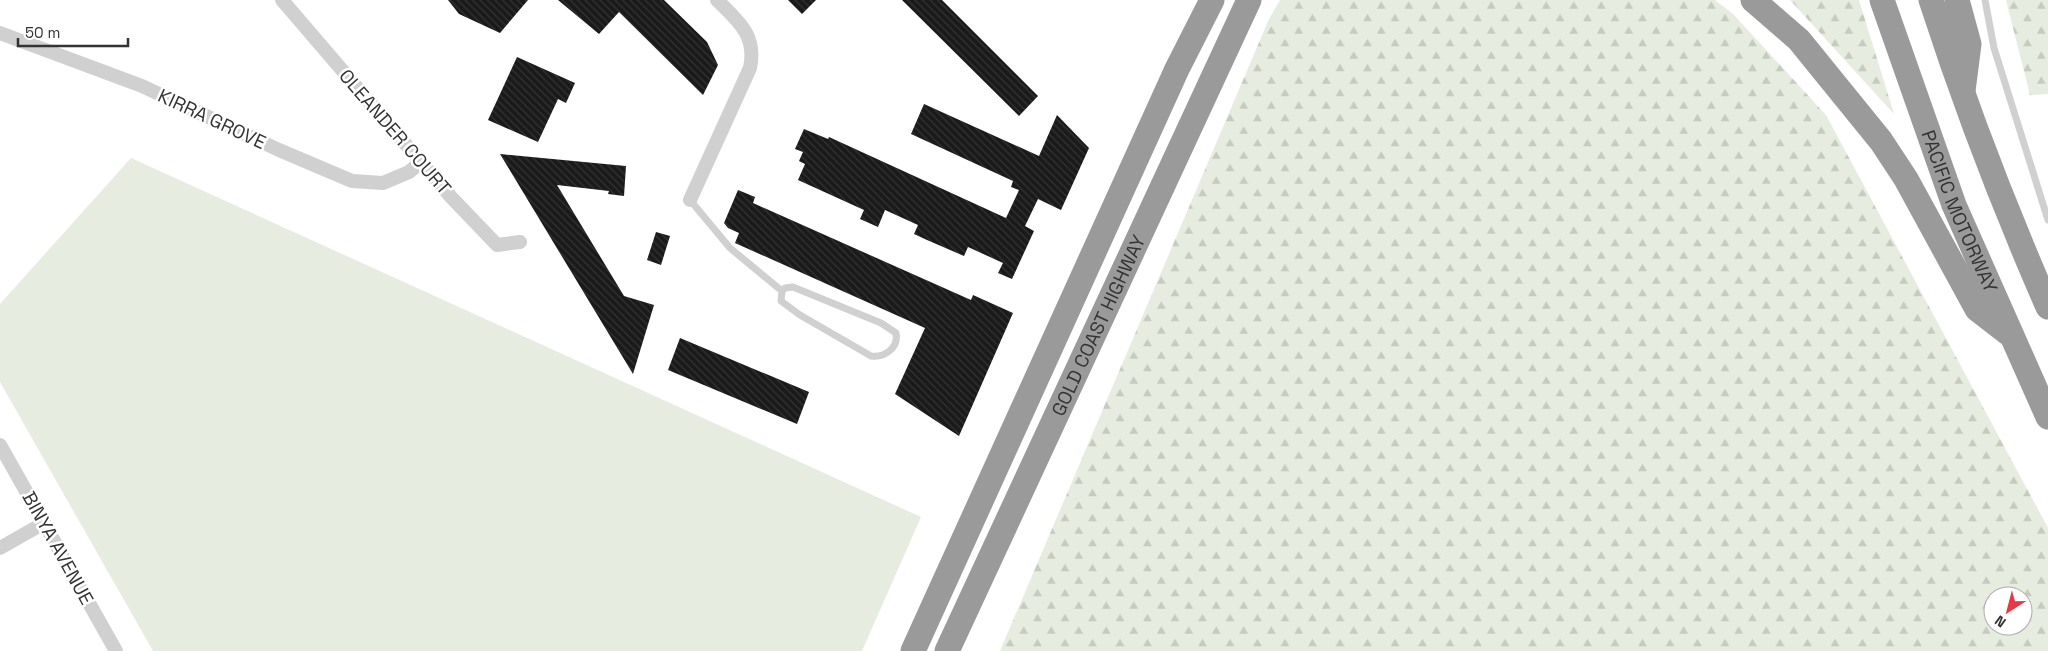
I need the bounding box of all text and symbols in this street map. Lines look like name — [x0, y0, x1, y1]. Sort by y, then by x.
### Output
scale bar — [18, 15, 128, 47]
text: 50 m — [25, 23, 60, 42]
street label: OLEANDER COURT — [333, 64, 457, 200]
street label: KIRRA GROVE — [154, 83, 270, 155]
street label: PACIFIC MOTORWAY — [1916, 126, 2004, 297]
street label: GOLD COAST HIGHWAY — [1045, 230, 1151, 420]
street label: BINYA AVENUE — [17, 487, 99, 609]
north arrow — [1983, 586, 2033, 636]
text: N — [1991, 611, 2009, 632]

